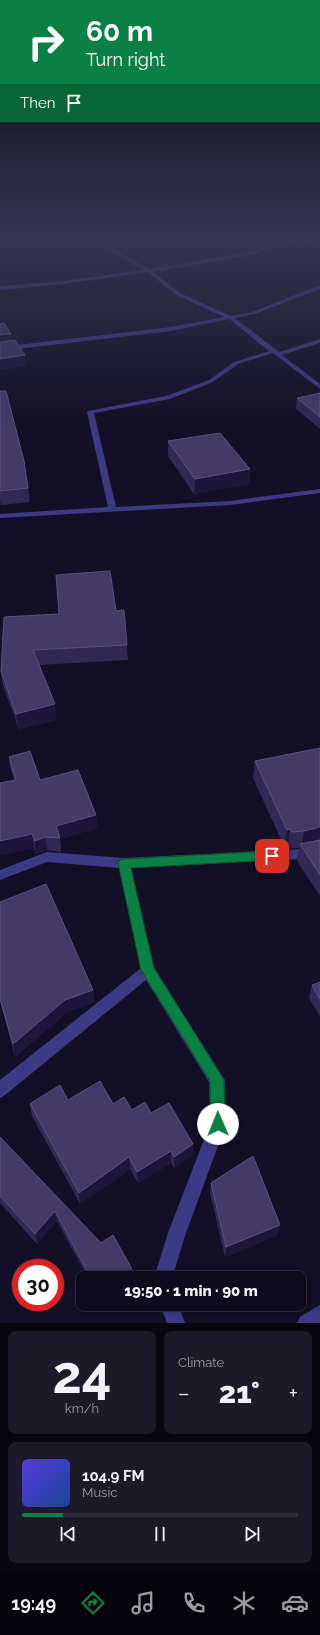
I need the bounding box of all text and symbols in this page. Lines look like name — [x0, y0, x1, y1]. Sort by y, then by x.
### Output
text: 60 m — [86, 15, 153, 48]
icon: right — [20, 16, 72, 68]
text: Turn right — [86, 49, 165, 70]
icon: arrive — [63, 92, 85, 114]
text: Then — [20, 94, 55, 112]
pin — [255, 839, 289, 873]
icon: arrive — [261, 845, 283, 867]
position arrow — [197, 1103, 239, 1145]
speed limit sign: 30 — [12, 1259, 64, 1311]
text: 19:50 · 1 min · 90 m — [124, 1282, 258, 1300]
text: 24 — [52, 1344, 112, 1405]
text: Climate — [178, 1355, 224, 1370]
text: 21° — [219, 1375, 260, 1410]
text: − — [178, 1380, 190, 1406]
text: + — [289, 1380, 298, 1406]
text: km/h — [65, 1401, 99, 1416]
text: 104.9 FM — [82, 1467, 145, 1485]
text: Music — [82, 1485, 117, 1500]
icon: previous — [57, 1523, 79, 1545]
icon: pause — [149, 1523, 171, 1545]
icon: next — [241, 1523, 263, 1545]
icon: directions — [79, 1589, 107, 1617]
icon: music — [129, 1589, 157, 1617]
icon: phone — [180, 1589, 208, 1617]
icon: climate — [230, 1589, 258, 1617]
icon: car — [281, 1589, 309, 1617]
text: 19:49 — [11, 1593, 56, 1614]

